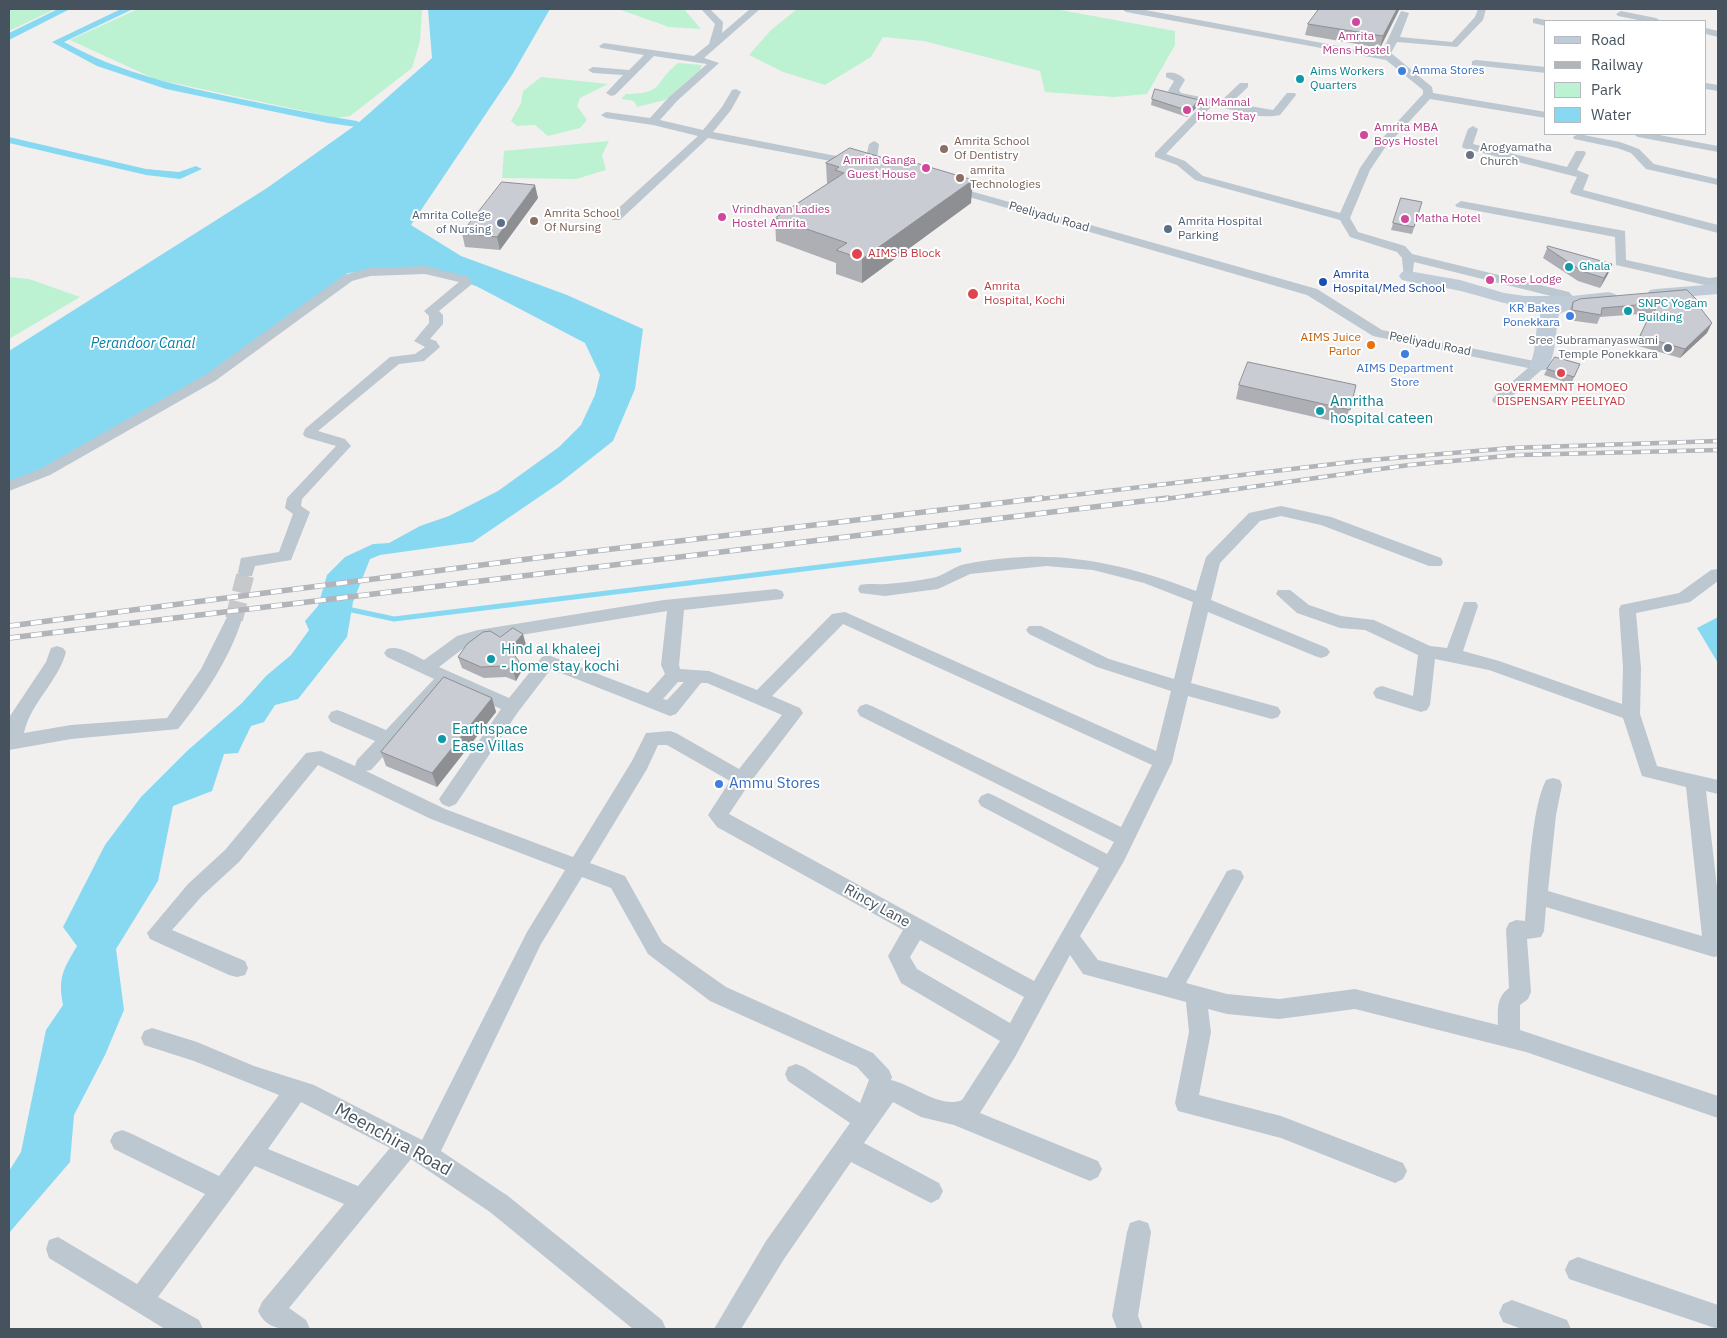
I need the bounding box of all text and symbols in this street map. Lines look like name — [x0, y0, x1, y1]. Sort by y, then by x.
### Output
marker: Amrita Mens Hostel — [1350, 16, 1362, 28]
legend — [1544, 20, 1707, 135]
place label: Amrita Mens Hostel — [1323, 30, 1389, 58]
text: Road — [1591, 30, 1626, 49]
text: Railway — [1591, 55, 1643, 74]
place label: Amma Stores — [1412, 64, 1485, 78]
place label: Aims Workers Quarters — [1310, 65, 1384, 93]
marker: Amma Stores — [1396, 65, 1408, 77]
marker: Aims Workers Quarters — [1294, 73, 1306, 85]
text: Park — [1591, 80, 1621, 99]
place label: Al Mannal Home Stay — [1197, 96, 1256, 124]
marker: Al Mannal Home Stay — [1181, 104, 1193, 116]
text: Water — [1591, 105, 1631, 124]
place label: Amrita MBA Boys Hostel — [1374, 121, 1438, 149]
marker: Amrita MBA Boys Hostel — [1358, 129, 1370, 141]
place label: Amrita School Of Dentistry — [954, 135, 1030, 163]
place label: Arogyamatha Church — [1480, 141, 1552, 169]
marker: Amrita School Of Dentistry — [938, 143, 950, 155]
marker: Arogyamatha Church — [1464, 149, 1476, 161]
place label: Amrita Ganga Guest House — [843, 154, 916, 182]
marker: Amrita Ganga Guest House — [920, 162, 932, 174]
place label: amrita Technologies — [970, 164, 1041, 192]
marker: amrita Technologies — [954, 172, 966, 184]
street label: Peeliyadu Road — [1007, 199, 1091, 235]
place label: Vrindhavan Ladies Hostel Amrita — [732, 203, 830, 231]
place label: Amrita School Of Nursing — [544, 207, 620, 235]
place label: Amrita College of Nursing — [412, 209, 491, 237]
marker: Vrindhavan Ladies Hostel Amrita — [716, 211, 728, 223]
place label: Matha Hotel — [1415, 212, 1481, 226]
marker: Matha Hotel — [1399, 213, 1411, 225]
marker: Amrita School Of Nursing — [528, 215, 540, 227]
place label: Amrita Hospital Parking — [1178, 215, 1262, 243]
marker: Amrita College of Nursing — [495, 217, 507, 229]
marker: Amrita Hospital Parking — [1162, 223, 1174, 235]
marker: AIMS B Block — [850, 247, 864, 261]
place label: AIMS B Block — [868, 247, 941, 261]
place label: Ghala — [1579, 260, 1610, 274]
marker: Ghala — [1563, 261, 1575, 273]
place label: Amrita Hospital/Med School — [1333, 268, 1445, 296]
place label: Rose Lodge — [1500, 273, 1562, 287]
marker: Rose Lodge — [1484, 274, 1496, 286]
marker: Amrita Hospital/Med School — [1317, 276, 1329, 288]
place label: Amrita Hospital, Kochi — [984, 280, 1065, 308]
marker: Amrita Hospital, Kochi — [966, 287, 980, 301]
place label: SNPC Yogam Building — [1638, 297, 1707, 325]
place label: KR Bakes Ponekkara — [1503, 302, 1560, 330]
marker: SNPC Yogam Building — [1622, 305, 1634, 317]
marker: KR Bakes Ponekkara — [1564, 310, 1576, 322]
street label: Peeliyadu Road — [1388, 329, 1472, 359]
place label: AIMS Juice Parlor — [1300, 331, 1361, 359]
place label: Sree Subramanyaswami Temple Ponekkara — [1529, 334, 1658, 362]
water label: Perandoor Canal — [91, 336, 195, 352]
marker: AIMS Juice Parlor — [1365, 339, 1377, 351]
marker: Sree Subramanyaswami Temple Ponekkara — [1662, 342, 1674, 354]
marker: AIMS Department Store — [1399, 348, 1411, 360]
place label: AIMS Department Store — [1357, 362, 1453, 390]
marker: GOVERMEMNT HOMOEO DISPENSARY PEELIYAD — [1555, 367, 1567, 379]
place label: GOVERMEMNT HOMOEO DISPENSARY PEELIYAD — [1494, 381, 1628, 409]
place label: Amritha hospital cateen — [1330, 393, 1433, 428]
marker: Amritha hospital cateen — [1314, 405, 1326, 417]
place label: Hind al khaleej - home stay kochi — [501, 641, 620, 676]
marker: Hind al khaleej - home stay kochi — [485, 653, 497, 665]
place label: Earthspace Ease Villas — [452, 721, 528, 756]
marker: Earthspace Ease Villas — [436, 733, 448, 745]
place label: Ammu Stores — [729, 775, 820, 793]
marker: Ammu Stores — [713, 778, 725, 790]
street label: Rincy Lane — [841, 881, 913, 931]
street label: Meenchira Road — [331, 1099, 455, 1181]

